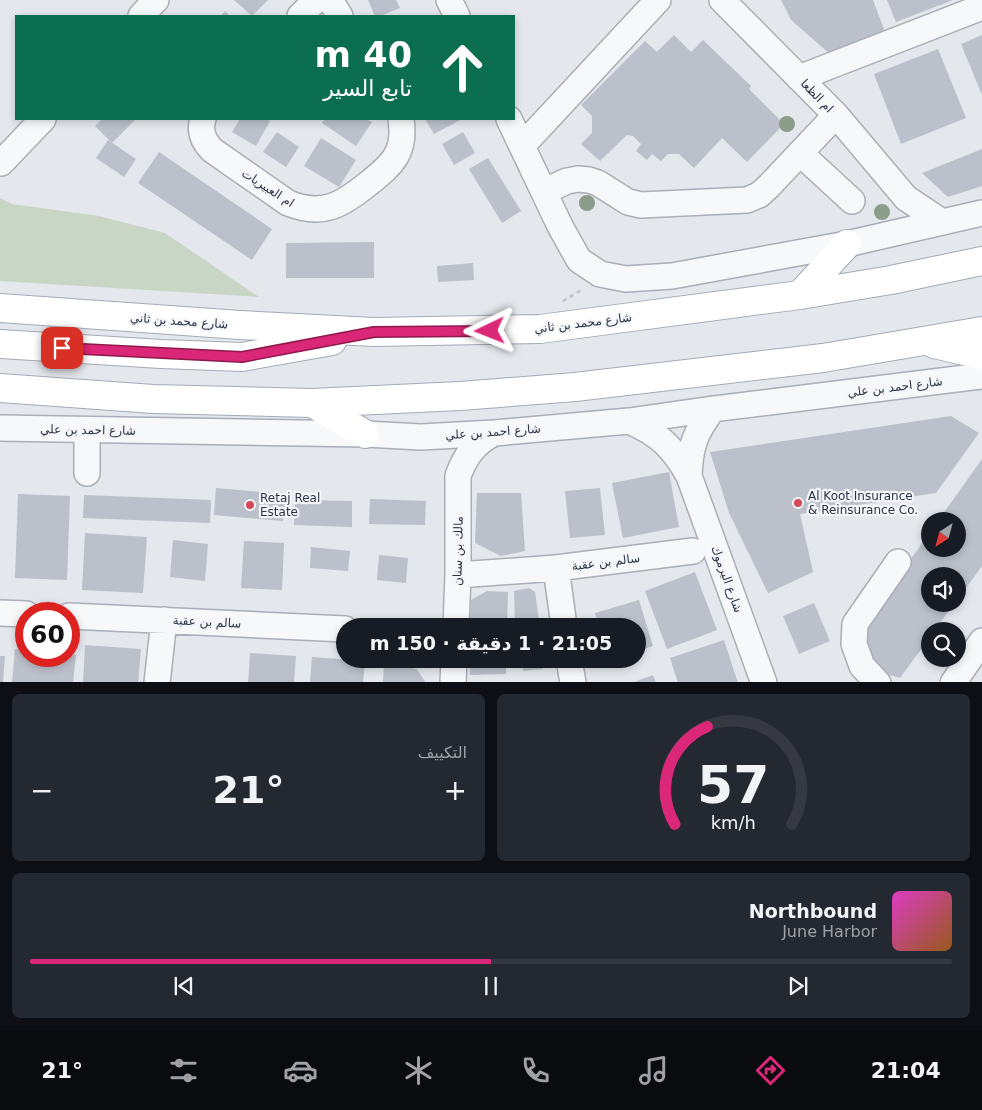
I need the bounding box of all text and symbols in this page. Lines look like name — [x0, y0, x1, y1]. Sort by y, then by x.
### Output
text: 40 m — [315, 35, 412, 75]
icon: ahead — [430, 35, 495, 100]
text: تابع السير — [323, 76, 412, 101]
street label: ام الظعا — [798, 76, 836, 116]
street label: ام العبيريات — [239, 166, 297, 211]
position arrow — [463, 304, 515, 356]
street label: شارع محمد بن ثاني — [533, 310, 633, 337]
street label: شارع محمد بن ثاني — [129, 311, 229, 332]
pin — [41, 327, 83, 369]
icon: arrive — [48, 334, 76, 362]
street label: شارع احمد بن علي — [847, 374, 943, 401]
street label: شارع احمد بن علي — [40, 422, 136, 439]
street label: شارع احمد بن علي — [445, 422, 541, 443]
place label: Al Koot Insurance & Reinsurance Co. — [808, 489, 918, 517]
place label: Retaj Real Estate — [260, 491, 320, 519]
marker: Al Koot Insurance & Reinsurance Co. — [792, 497, 804, 509]
marker: Retaj Real Estate — [244, 499, 256, 511]
north arrow — [921, 512, 966, 558]
map controls — [921, 512, 966, 667]
street label: مالك بن سنان — [450, 516, 467, 586]
street label: شارع اليرموك — [707, 544, 746, 615]
street label: سالم بن عقبة — [571, 551, 641, 574]
button: sound — [921, 567, 966, 612]
speed limit sign: 60 — [15, 602, 80, 667]
street label: سالم بن عقبة — [172, 613, 242, 632]
button: search — [921, 622, 966, 667]
text: 21:05 · 1 دقيقة · 150 m — [370, 632, 612, 654]
text: التكييف — [418, 743, 467, 762]
text: 57 — [697, 755, 770, 815]
text: 21° — [213, 768, 284, 812]
text: − — [30, 774, 53, 807]
text: + — [444, 774, 467, 807]
text: km/h — [711, 812, 756, 833]
text: Northbound — [749, 900, 877, 922]
text: June Harbor — [782, 922, 877, 941]
icon: previous — [170, 972, 198, 1000]
icon: pause — [477, 972, 505, 1000]
icon: next — [784, 972, 812, 1000]
icon: filters — [166, 1053, 201, 1088]
icon: car — [283, 1053, 318, 1088]
icon: climate — [401, 1053, 436, 1088]
icon: phone — [518, 1053, 553, 1088]
icon: music — [636, 1053, 671, 1088]
icon: directions — [753, 1053, 788, 1088]
text: 21° — [41, 1058, 83, 1083]
text: 21:04 — [871, 1058, 941, 1083]

